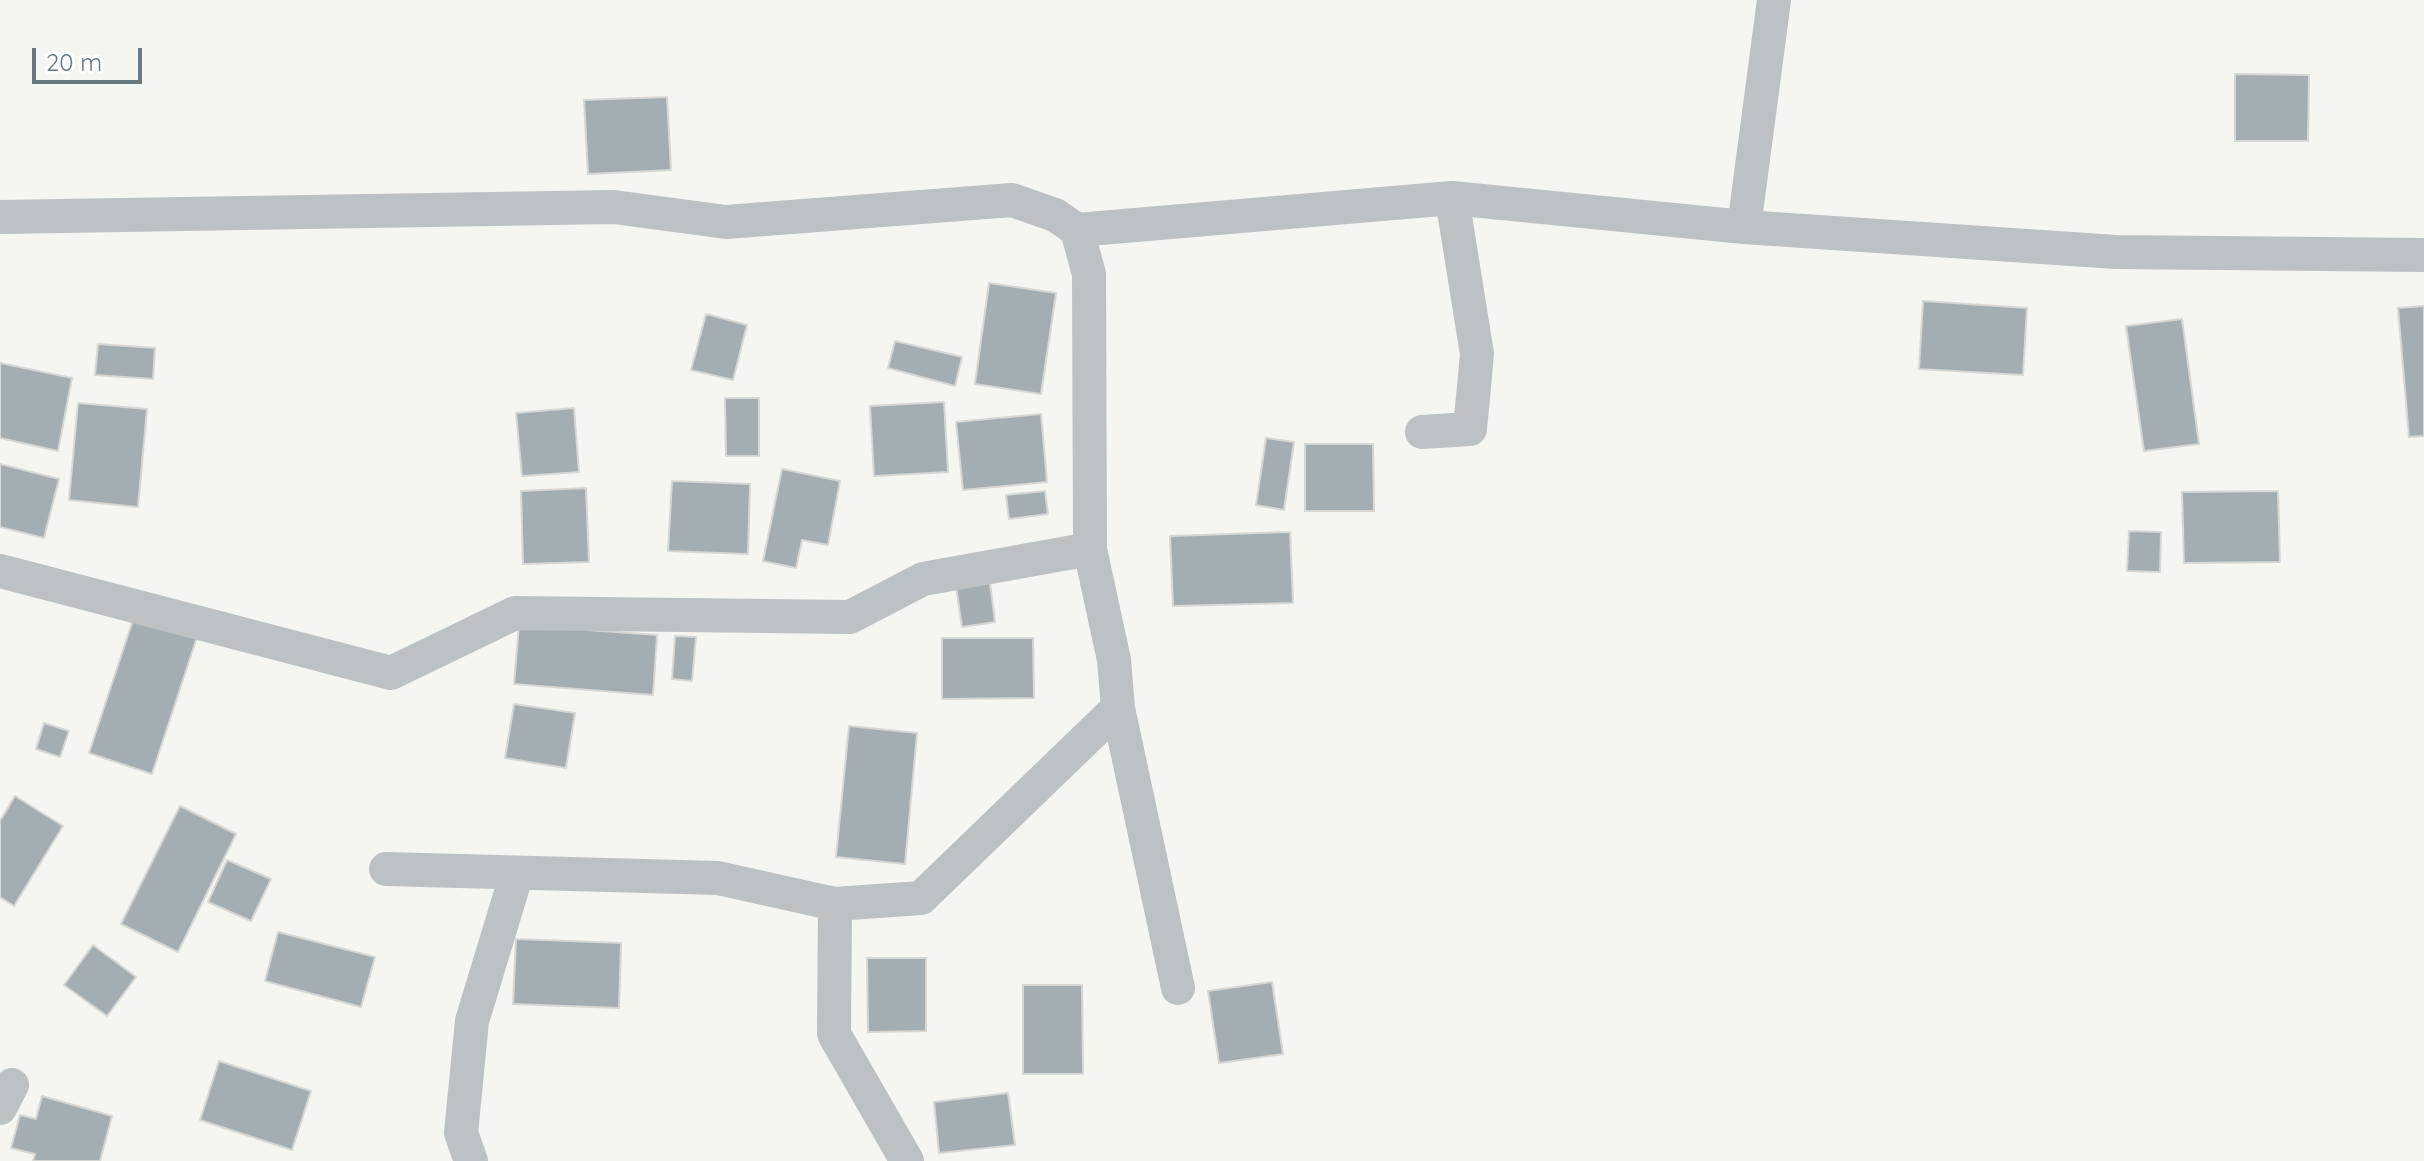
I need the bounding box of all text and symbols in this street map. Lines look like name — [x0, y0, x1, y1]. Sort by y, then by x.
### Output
scale bar — [36, 32, 146, 82]
text: 20 m — [46, 47, 102, 77]

